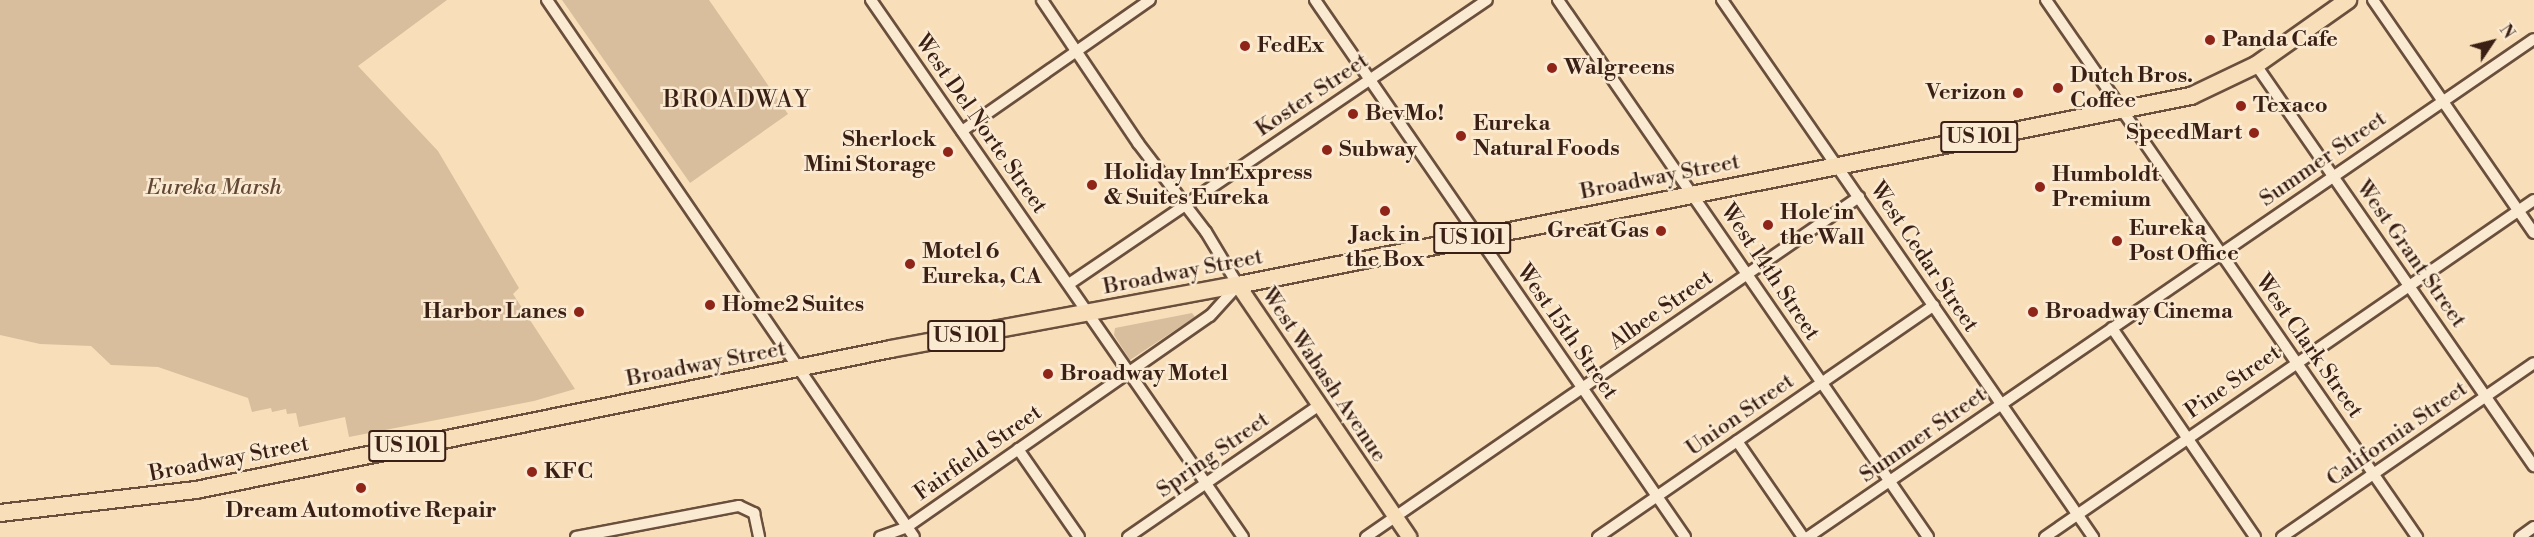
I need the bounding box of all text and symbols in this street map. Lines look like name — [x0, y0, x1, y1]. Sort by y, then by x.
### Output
north arrow — [2462, 12, 2522, 72]
text: N — [2495, 21, 2519, 43]
place label: Panda Cafe — [2222, 27, 2338, 53]
street label: West Del Norte Street — [909, 29, 1053, 219]
place label: FedEx — [1257, 33, 1324, 59]
marker: Panda Cafe — [2203, 33, 2217, 47]
marker: FedEx — [1238, 39, 1252, 53]
street label: Koster Street — [1251, 48, 1373, 142]
place label: Walgreens — [1564, 55, 1675, 81]
marker: Walgreens — [1545, 61, 1559, 75]
place label: Dutch Bros. Coffee — [2070, 62, 2193, 113]
place label: Verizon — [1926, 80, 2006, 106]
marker: Dutch Bros. Coffee — [2051, 81, 2065, 95]
marker: Verizon — [2011, 86, 2025, 100]
district label: BROADWAY — [663, 87, 811, 115]
place label: Texaco — [2253, 93, 2328, 119]
marker: Texaco — [2234, 99, 2248, 113]
place label: BevMo! — [1365, 101, 1444, 127]
street label: Summer Street — [2255, 106, 2391, 212]
marker: BevMo! — [1346, 107, 1360, 121]
place label: Eureka Natural Foods — [1473, 110, 1620, 162]
road number: US 101 — [1940, 119, 2018, 155]
place label: SpeedMart — [2126, 120, 2242, 146]
place label: Sherlock Mini Storage — [804, 126, 936, 178]
marker: SpeedMart — [2247, 126, 2261, 140]
marker: Eureka Natural Foods — [1454, 129, 1468, 143]
place label: Subway — [1339, 137, 1417, 163]
marker: Subway — [1320, 143, 1334, 157]
marker: Sherlock Mini Storage — [941, 145, 955, 159]
street label: Broadway Street — [1578, 149, 1742, 205]
place label: Holiday Inn Express & Suites Eureka — [1104, 159, 1312, 210]
place label: Humboldt Premium — [2052, 161, 2159, 212]
park label: Eureka Marsh — [146, 175, 282, 201]
street label: West Grant Street — [2350, 175, 2472, 333]
street label: West Cedar Street — [1864, 177, 1984, 337]
marker: Holiday Inn Express & Suites Eureka — [1085, 178, 1099, 192]
marker: Humboldt Premium — [2033, 180, 2047, 194]
street label: West 14th Street — [1715, 199, 1825, 345]
place label: Hole in the Wall — [1780, 199, 1864, 250]
marker: Jack in the Box — [1378, 204, 1392, 218]
place label: Eureka Post Office — [2129, 215, 2239, 266]
place label: Great Gas — [1547, 218, 1649, 244]
marker: Hole in the Wall — [1761, 218, 1775, 232]
road number: US 101 — [1433, 220, 1511, 256]
place label: Jack in the Box — [1345, 221, 1425, 272]
marker: Great Gas — [1654, 224, 1668, 238]
marker: Eureka Post Office — [2110, 234, 2124, 248]
place label: Motel 6 Eureka, CA — [922, 238, 1041, 290]
street label: Broadway Street — [1101, 244, 1265, 300]
marker: Motel 6 Eureka, CA — [903, 257, 917, 271]
street label: West 15th Street — [1511, 259, 1623, 405]
street label: Albee Street — [1604, 265, 1718, 355]
street label: West Clark Street — [2250, 269, 2368, 423]
street label: West Wabash Avenue — [1256, 283, 1392, 467]
place label: Home2 Suites — [722, 292, 864, 318]
marker: Home2 Suites — [703, 298, 717, 312]
place label: Harbor Lanes — [423, 299, 567, 325]
place label: Broadway Cinema — [2045, 299, 2233, 325]
marker: Harbor Lanes — [572, 305, 586, 319]
marker: Broadway Cinema — [2026, 305, 2040, 319]
road number: US 101 — [927, 318, 1005, 354]
street label: Broadway Street — [624, 336, 788, 392]
street label: Pine Street — [2180, 339, 2286, 425]
place label: Broadway Motel — [1060, 361, 1228, 387]
marker: Broadway Motel — [1041, 367, 1055, 381]
street label: Union Street — [1681, 368, 1799, 462]
street label: California Street — [2322, 376, 2472, 492]
street label: Summer Street — [1855, 382, 1991, 488]
street label: Fairfield Street — [909, 399, 1047, 507]
street label: Spring Street — [1152, 407, 1274, 503]
road number: US 101 — [368, 428, 446, 464]
street label: Broadway Street — [147, 431, 311, 487]
place label: KFC — [544, 459, 593, 485]
marker: KFC — [525, 465, 539, 479]
marker: Dream Automotive Repair — [354, 481, 368, 495]
place label: Dream Automotive Repair — [225, 498, 497, 524]

